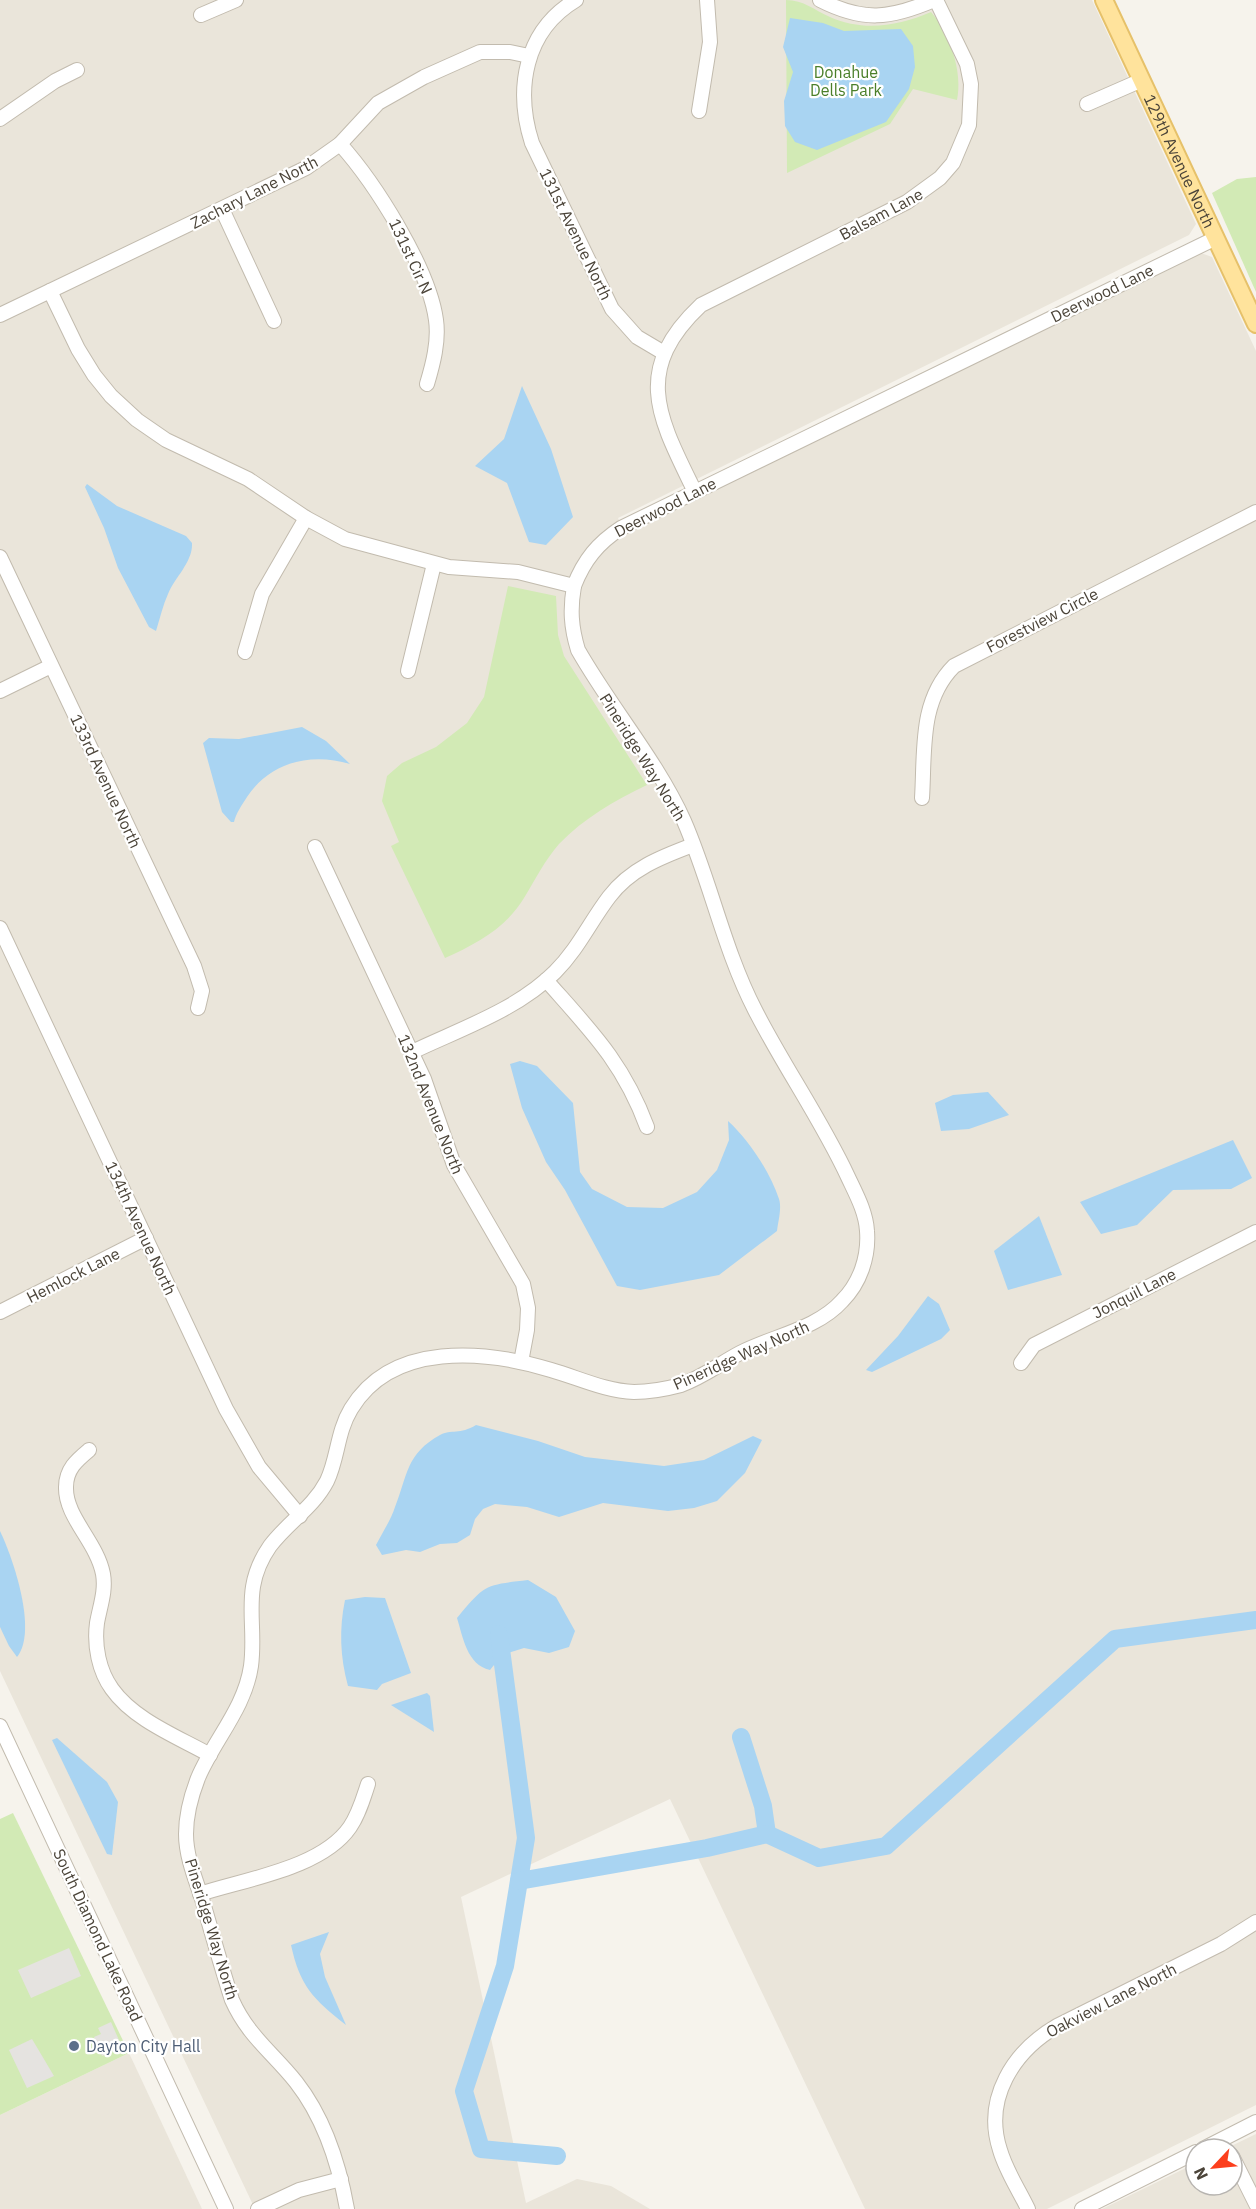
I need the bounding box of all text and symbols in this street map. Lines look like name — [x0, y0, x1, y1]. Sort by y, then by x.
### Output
park label: Donahue Dells Park — [810, 62, 883, 100]
street label: 129th Avenue North — [1140, 91, 1220, 231]
street label: Zachary Lane North — [187, 151, 321, 233]
street label: 131st Avenue North — [535, 165, 617, 303]
street label: Balsam Lane — [836, 184, 926, 244]
street label: 131st Cir N — [385, 215, 437, 297]
street label: Deerwood Lane — [1047, 259, 1157, 327]
street label: Deerwood Lane — [611, 473, 720, 541]
street label: Forestview Circle — [983, 583, 1101, 657]
street label: Pineridge Way North — [596, 689, 690, 825]
street label: 133rd Avenue North — [66, 711, 146, 851]
street label: 132nd Avenue North — [394, 1031, 468, 1177]
street label: 134th Avenue North — [101, 1158, 181, 1298]
street label: Hemlock Lane — [23, 1243, 123, 1307]
street label: Jonquil Lane — [1089, 1263, 1179, 1323]
street label: Pineridge Way North — [670, 1316, 812, 1394]
street label: South Diamond Lake Road — [49, 1845, 147, 2025]
street label: Pineridge Way North — [181, 1856, 243, 2002]
street label: Oakview Lane North — [1042, 1958, 1180, 2042]
place label: Dayton City Hall — [86, 2036, 200, 2056]
marker: Dayton City Hall — [67, 2039, 81, 2053]
north arrow — [1184, 2137, 1244, 2197]
text: N — [1189, 2164, 1212, 2183]

